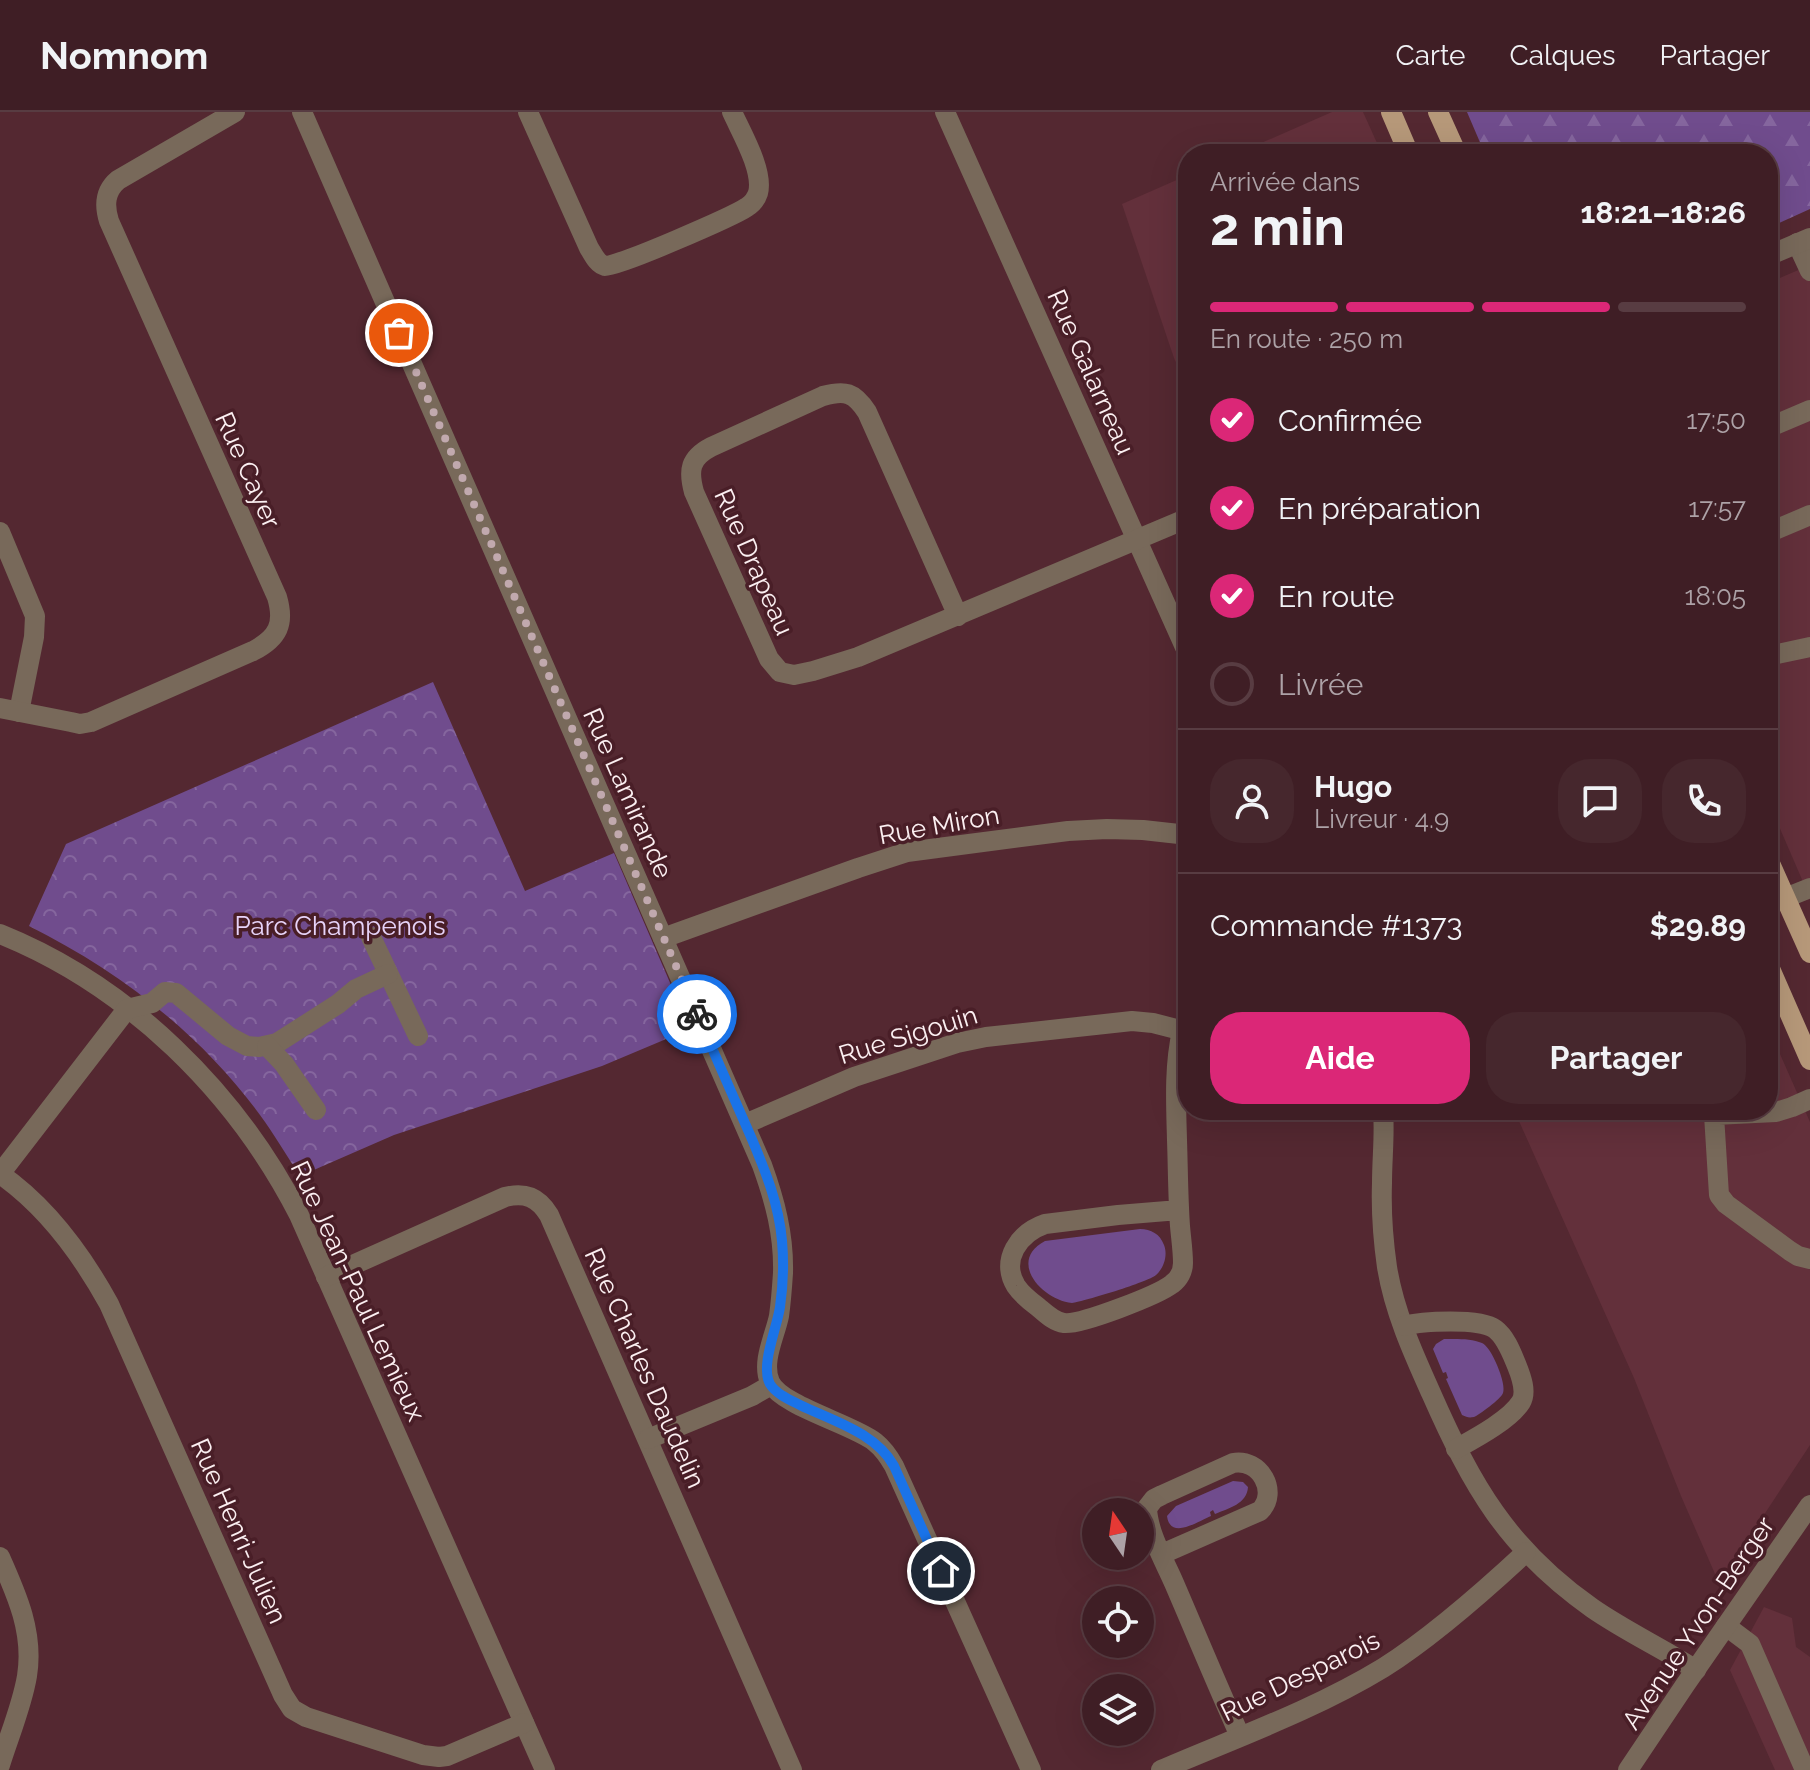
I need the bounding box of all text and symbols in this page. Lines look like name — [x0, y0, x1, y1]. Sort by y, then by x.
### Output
text: Nomnom — [40, 33, 208, 78]
text: Carte — [1396, 39, 1465, 72]
text: Calques — [1509, 39, 1615, 72]
text: Partager — [1659, 39, 1770, 72]
text: Arrivée dans — [1210, 167, 1360, 197]
text: 18:21–18:26 — [1581, 195, 1746, 230]
text: 2 min — [1210, 196, 1345, 257]
street label: Rue Galarneau — [1041, 285, 1141, 459]
pin — [365, 299, 433, 367]
icon: bag — [377, 311, 421, 355]
text: En route · 250 m — [1210, 324, 1403, 354]
icon: check — [1210, 398, 1254, 442]
text: Confirmée — [1278, 403, 1422, 438]
text: 17:50 — [1686, 405, 1746, 435]
street label: Rue Cayer — [209, 407, 287, 533]
street label: Rue Drapeau — [708, 484, 800, 640]
icon: check — [1210, 486, 1254, 530]
text: En préparation — [1278, 491, 1481, 526]
text: 17:57 — [1688, 493, 1746, 523]
icon: check — [1210, 574, 1254, 618]
text: En route — [1278, 579, 1394, 614]
text: 18:05 — [1684, 581, 1746, 611]
text: Livrée — [1278, 667, 1363, 702]
street label: Rue Lamirande — [577, 703, 679, 883]
button: person — [1210, 759, 1294, 843]
button: chat — [1558, 759, 1642, 843]
button: phone — [1662, 759, 1746, 843]
text: Hugo — [1314, 769, 1392, 804]
street label: Rue Miron — [876, 800, 1002, 850]
text: Livreur · 4.9 — [1314, 804, 1449, 834]
text: Commande #1373 — [1210, 908, 1463, 943]
text: $29.89 — [1650, 908, 1746, 943]
park label: Parc Champenois — [234, 911, 446, 941]
courier — [657, 974, 737, 1054]
icon: bike — [675, 992, 719, 1036]
street label: Rue Sigouin — [835, 1000, 981, 1070]
button: Aide — [1210, 1012, 1470, 1104]
button: Partager — [1486, 1012, 1746, 1104]
street label: Rue Jean-Paul Lemieux — [285, 1156, 431, 1426]
street label: Rue Charles Daudelin — [579, 1243, 711, 1493]
street label: Rue Henri-Julien — [185, 1434, 293, 1628]
north arrow — [1082, 1498, 1154, 1570]
map controls — [1082, 1498, 1154, 1746]
street label: Avenue Yvon-Berger — [1616, 1511, 1780, 1735]
pin — [907, 1537, 975, 1605]
icon: home — [919, 1549, 963, 1593]
button: locate — [1082, 1586, 1154, 1658]
street label: Rue Desparois — [1216, 1625, 1384, 1727]
button: layers — [1082, 1674, 1154, 1746]

